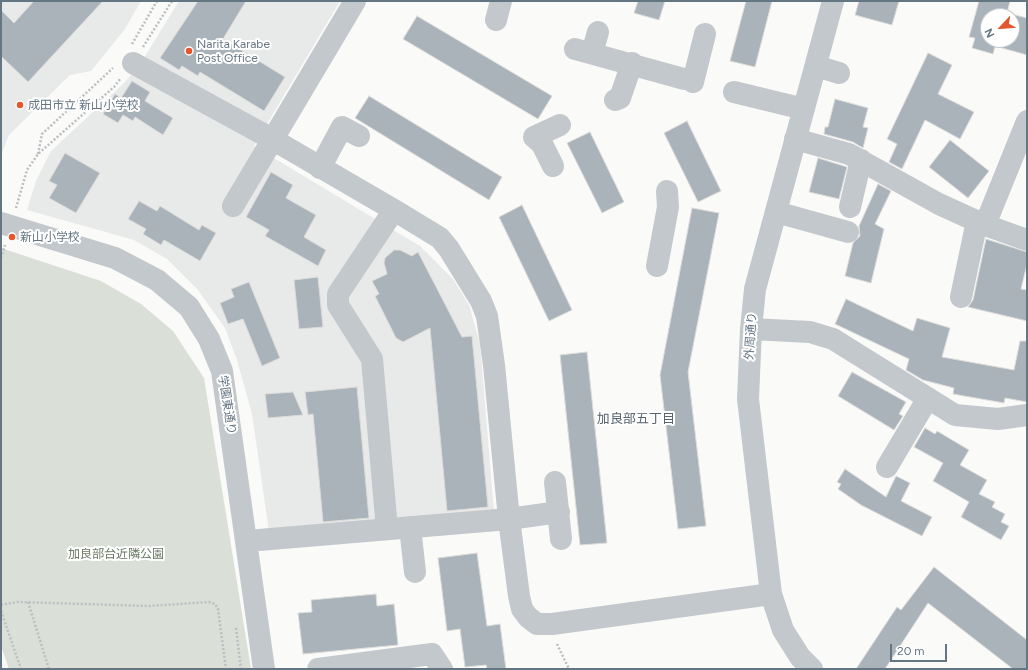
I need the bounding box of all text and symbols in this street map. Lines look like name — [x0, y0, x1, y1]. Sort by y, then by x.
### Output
north arrow — [980, 8, 1020, 48]
text: N — [982, 26, 997, 40]
place label: Narita Karabe Post Office — [197, 37, 270, 65]
marker: Narita Karabe Post Office — [184, 46, 194, 56]
place label: 成田市立 新山小学校 — [28, 98, 139, 112]
marker: 成田市立 新山小学校 — [15, 100, 25, 110]
place label: 新山小学校 — [20, 230, 80, 244]
marker: 新山小学校 — [7, 232, 17, 242]
street label: 外周通り — [742, 312, 760, 360]
street label: 学園東通り — [215, 374, 239, 436]
district label: 加良部五丁目 — [597, 411, 675, 427]
park label: 加良部台近隣公園 — [68, 547, 164, 561]
scale bar — [892, 636, 949, 662]
text: 20 m — [897, 644, 925, 658]

